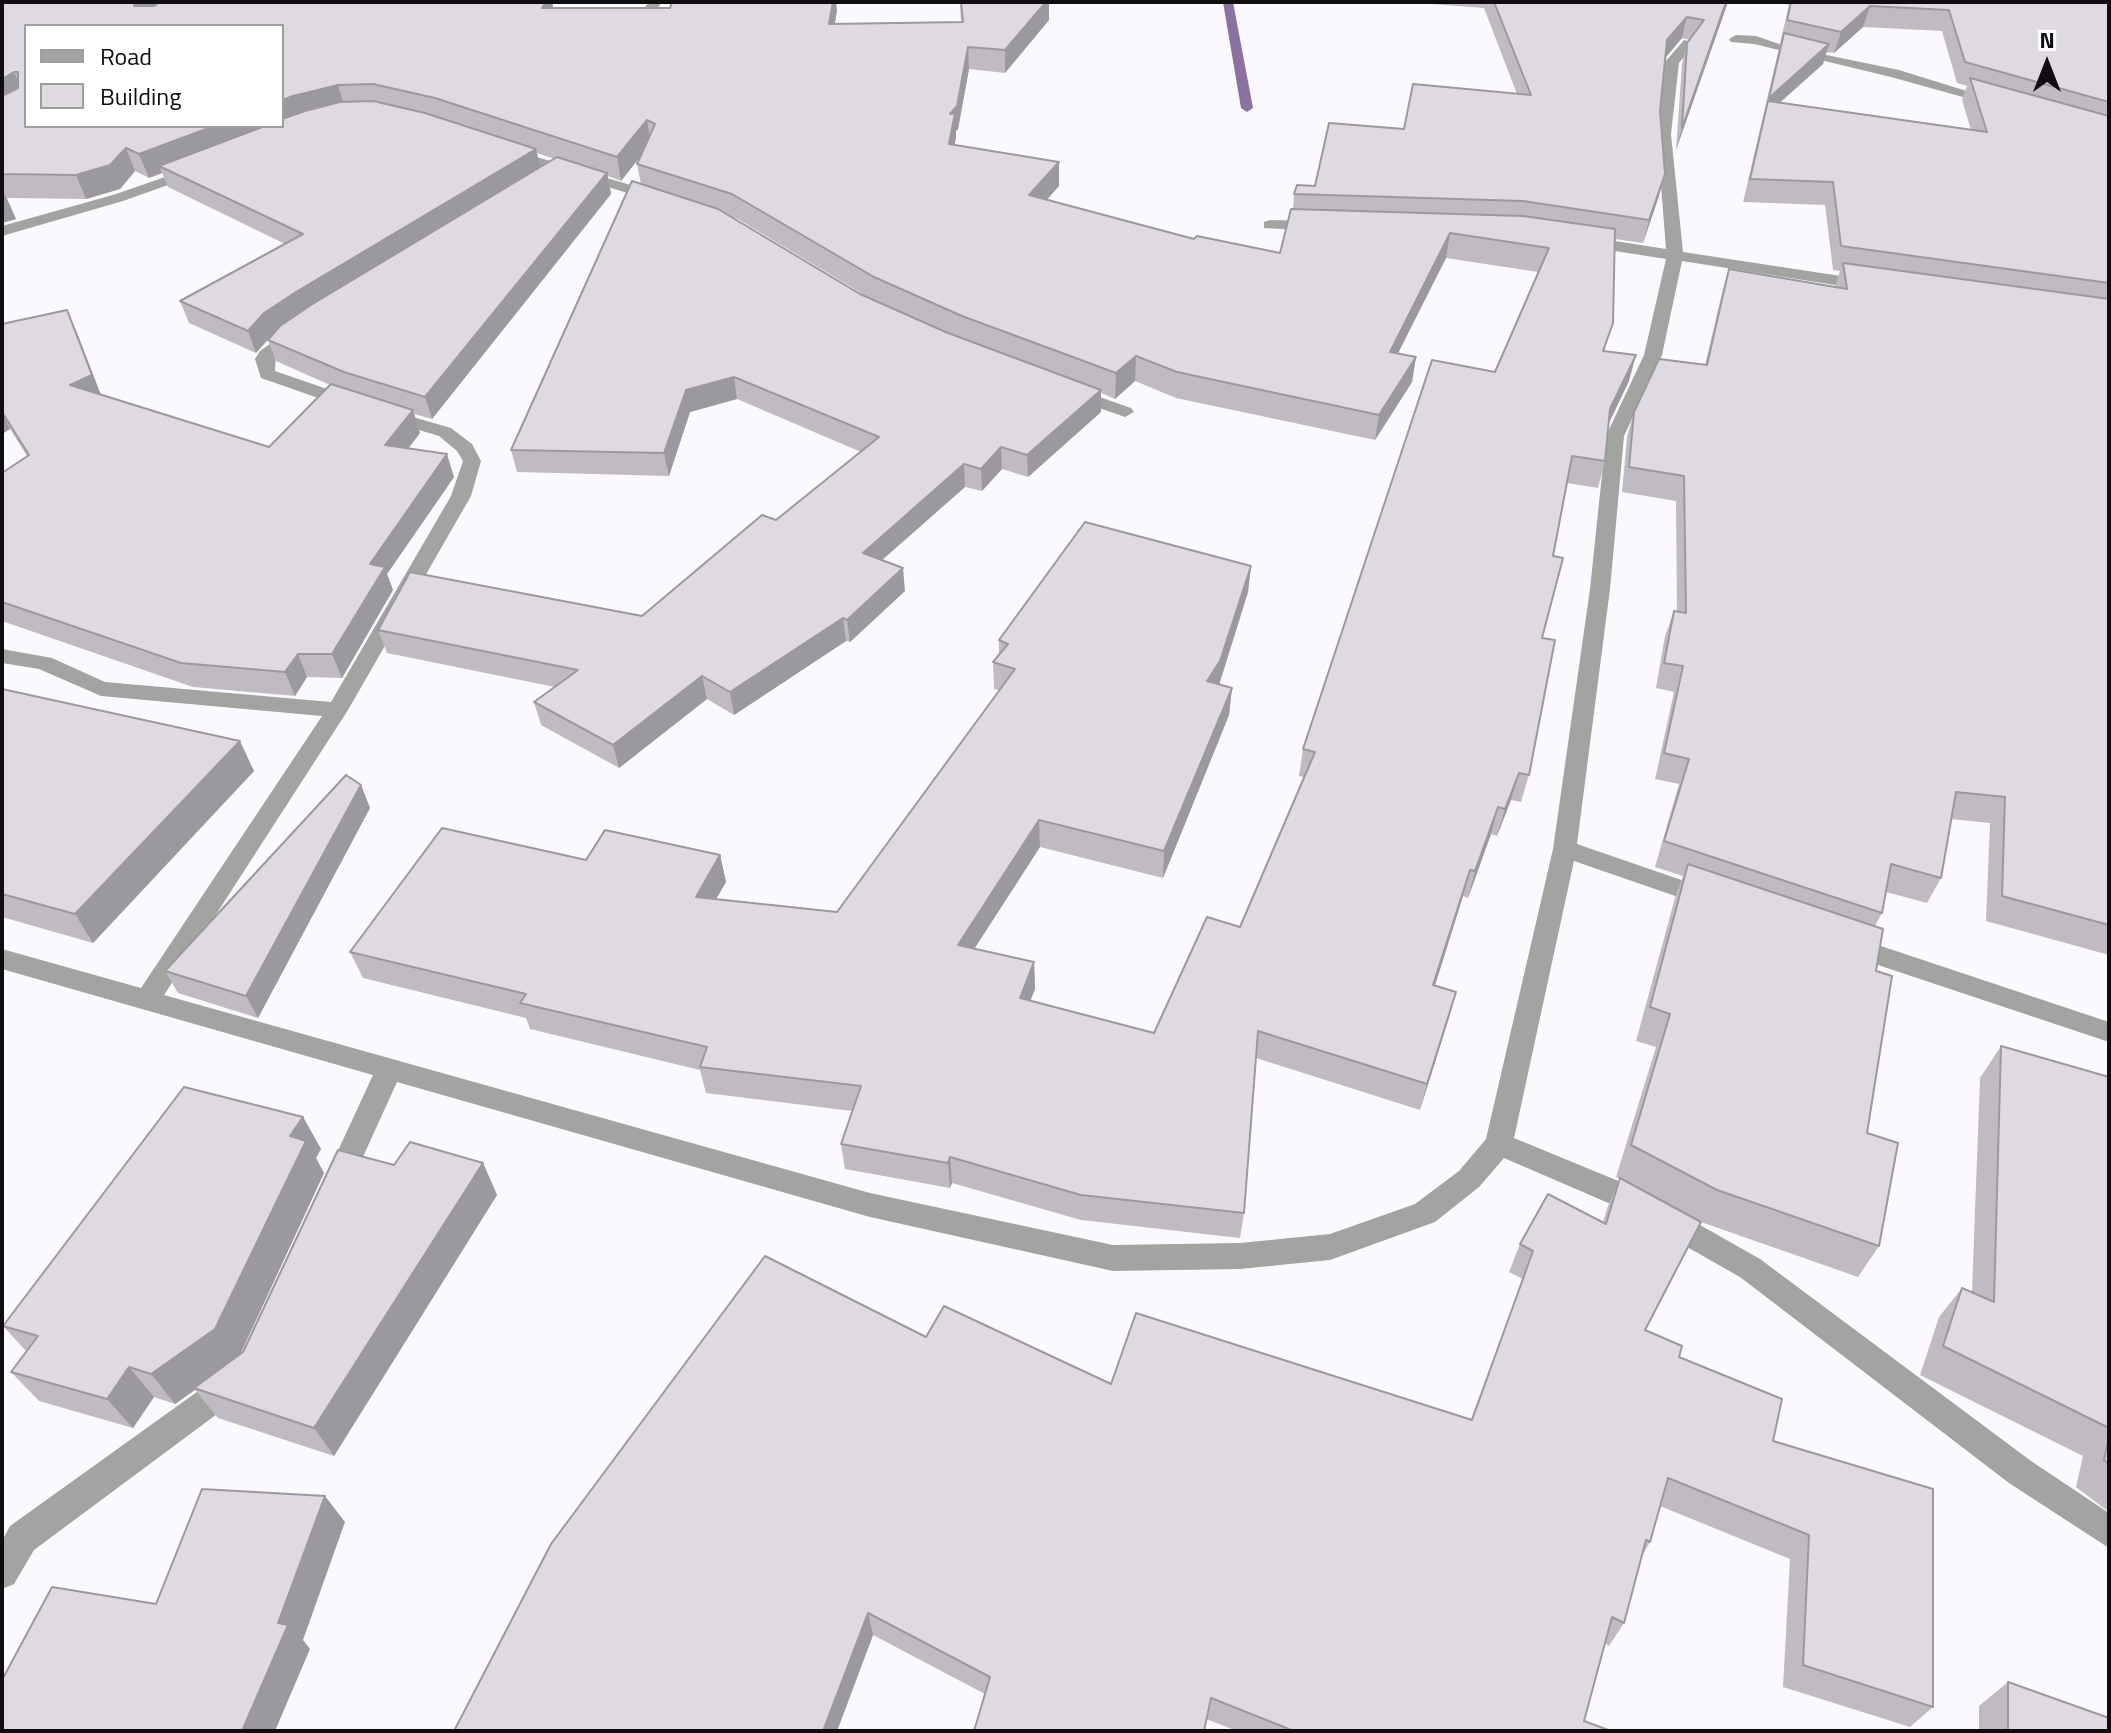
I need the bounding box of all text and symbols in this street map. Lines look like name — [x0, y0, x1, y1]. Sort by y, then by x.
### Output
text: N — [2039, 23, 2055, 57]
legend — [24, 24, 284, 128]
north arrow — [2007, 24, 2087, 104]
text: Road — [100, 38, 152, 74]
text: Building — [100, 78, 182, 114]

